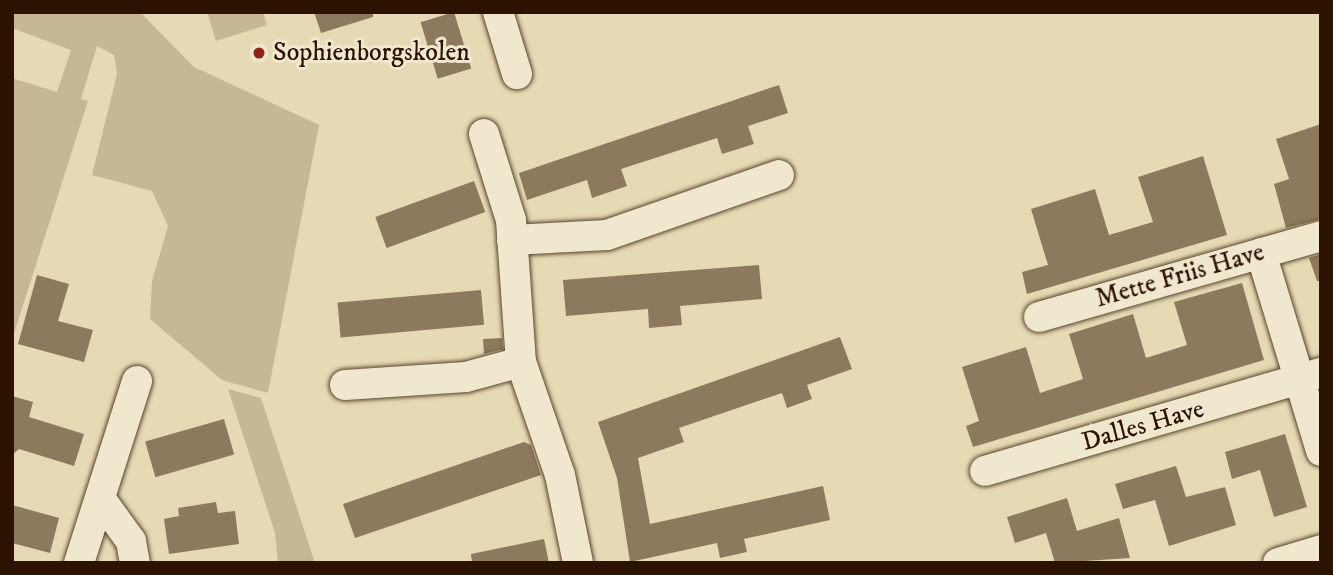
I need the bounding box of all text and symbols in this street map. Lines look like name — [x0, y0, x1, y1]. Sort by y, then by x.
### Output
place label: Sophienborgskolen — [273, 37, 470, 69]
marker: Sophienborgskolen — [251, 45, 267, 61]
street label: Mette Friis Have — [1092, 237, 1268, 315]
street label: Dalles Have — [1078, 394, 1208, 458]

